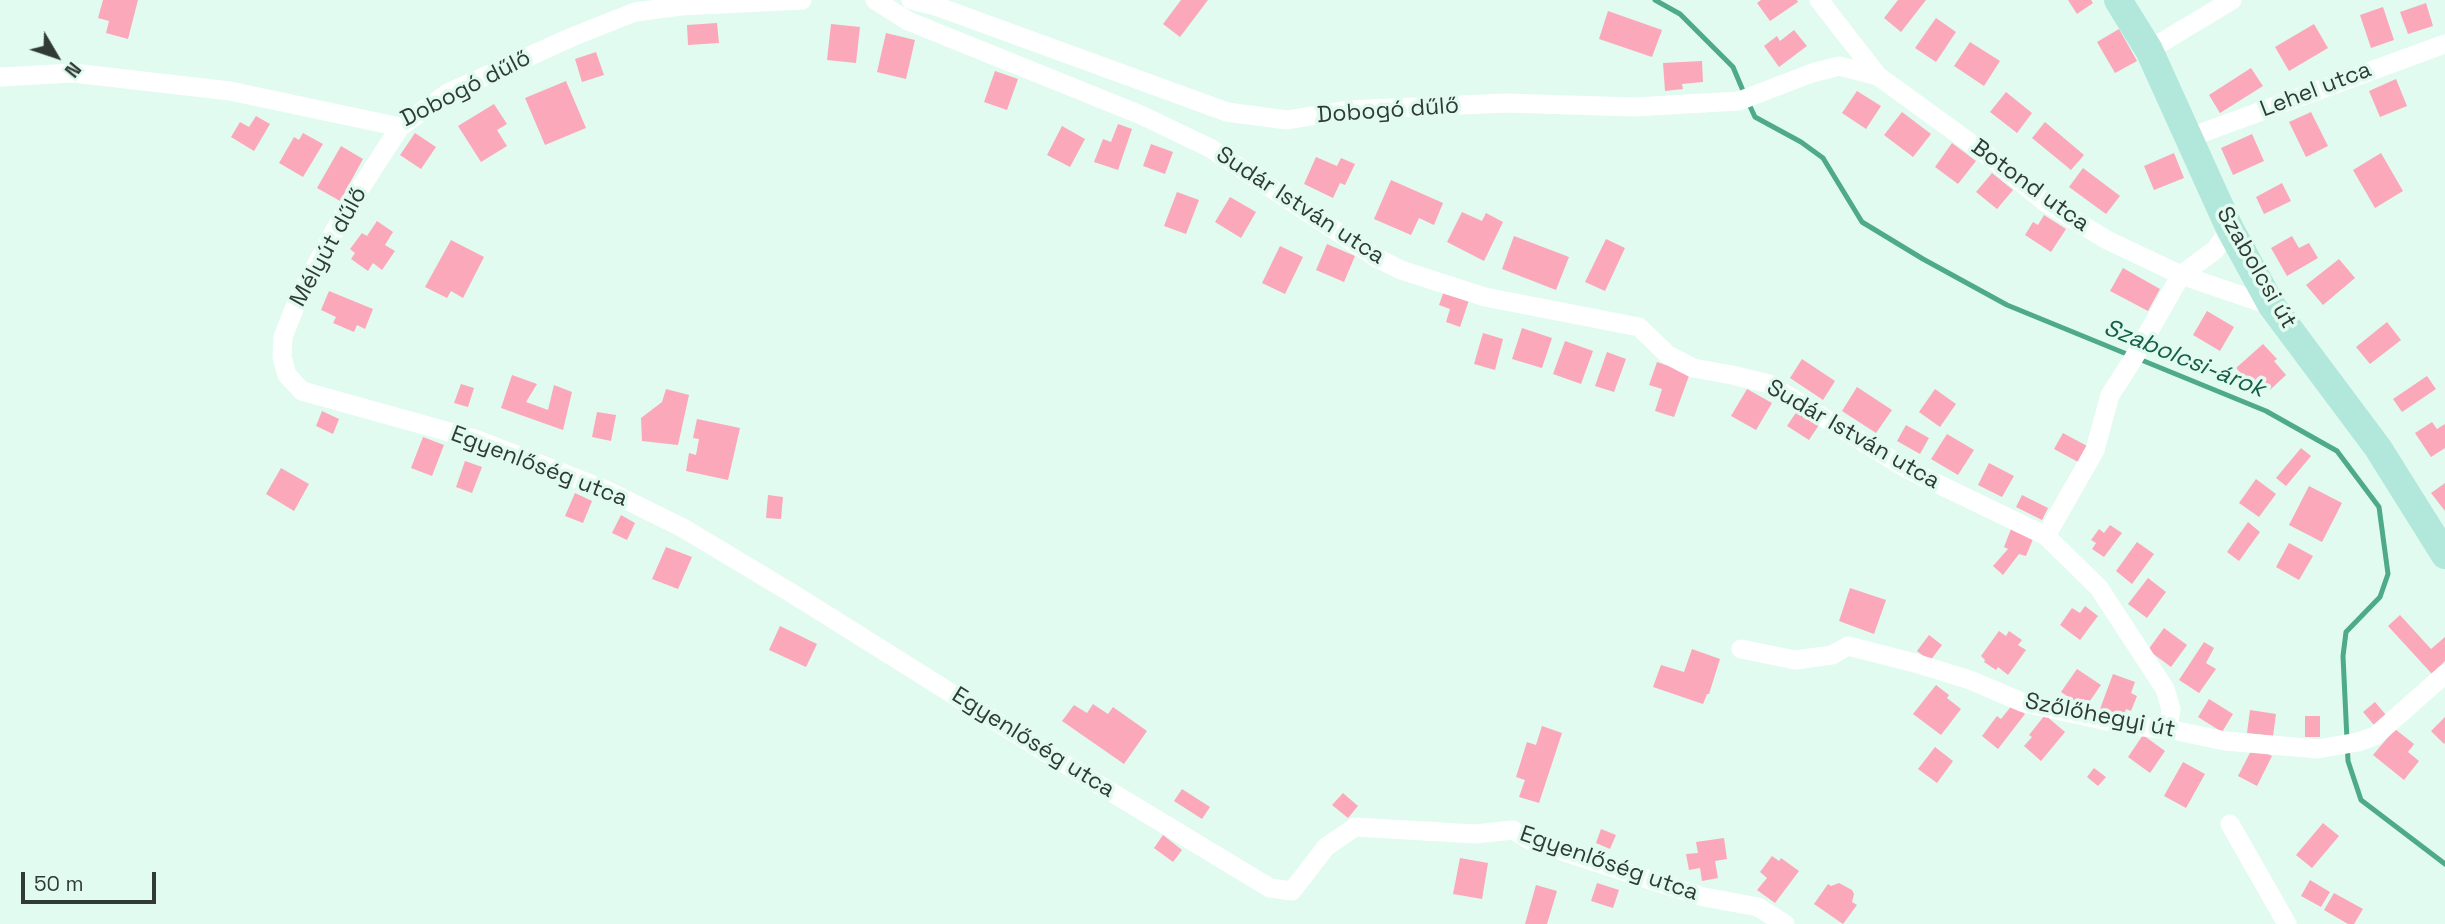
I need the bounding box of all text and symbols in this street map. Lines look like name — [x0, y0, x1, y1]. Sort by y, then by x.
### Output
north arrow — [21, 21, 91, 91]
street label: Dobogó dűlő — [396, 44, 536, 134]
street label: Lehel utca — [2257, 56, 2375, 124]
text: N — [59, 57, 86, 82]
street label: Dobogó dűlő — [1316, 92, 1460, 130]
street label: Botond utca — [1966, 134, 2094, 238]
street label: Sudár István utca — [1211, 141, 1389, 271]
street label: Mélyút dűlő — [285, 182, 373, 312]
street label: Szabolcsi út — [2210, 202, 2302, 334]
water label: Szabolcsi-árok — [2099, 314, 2269, 404]
street label: Sudár István utca — [1762, 374, 1944, 496]
street label: Egyenlőség utca — [447, 421, 631, 513]
street label: Egyenlőség utca — [946, 682, 1120, 804]
street label: Szőlőhegyi út — [2023, 688, 2177, 744]
street label: Egyenlőség utca — [1516, 821, 1702, 907]
scale bar — [24, 858, 159, 902]
text: 50 m — [34, 870, 84, 897]

